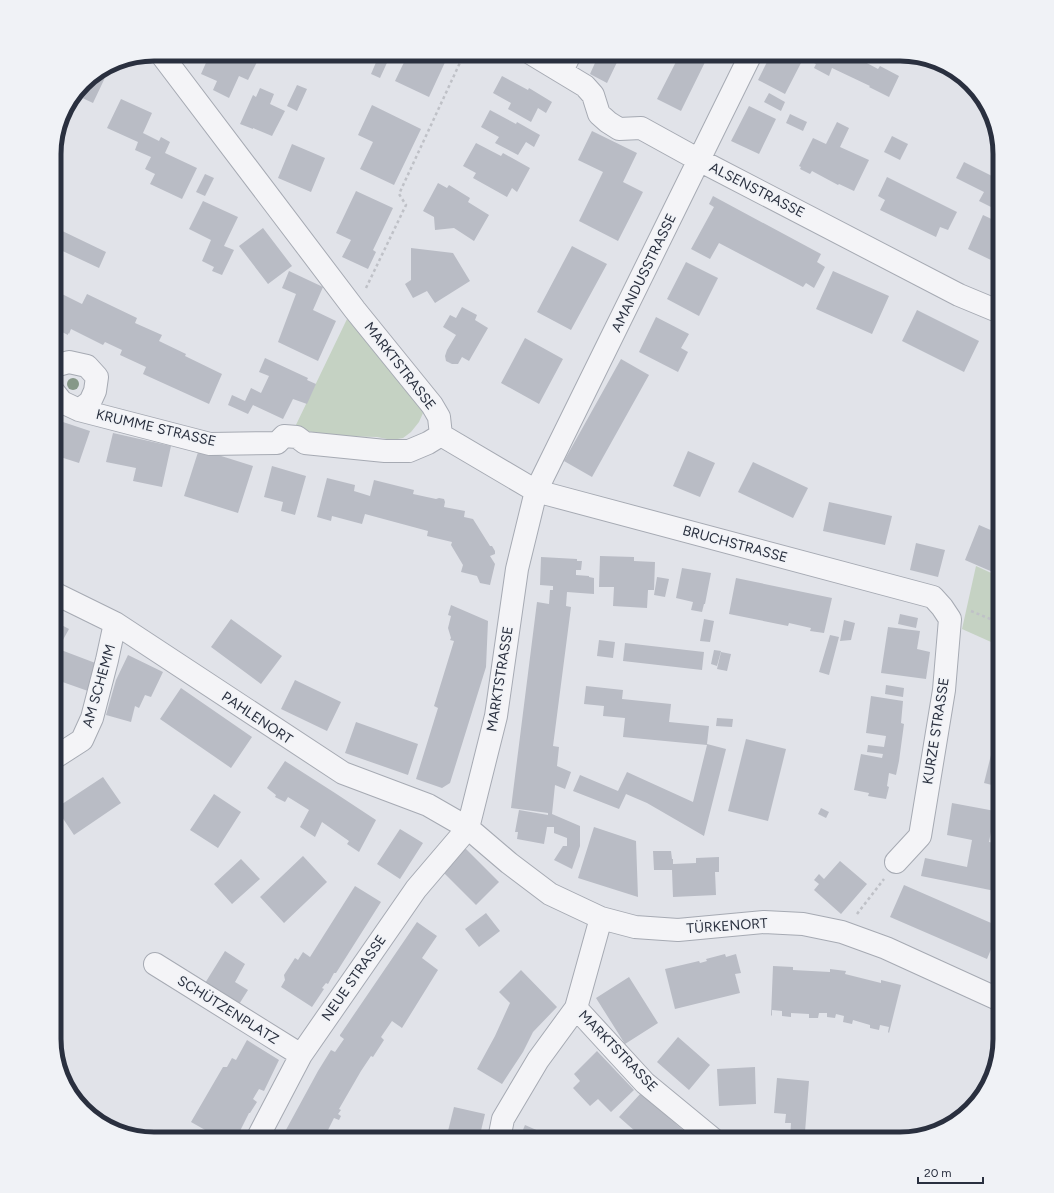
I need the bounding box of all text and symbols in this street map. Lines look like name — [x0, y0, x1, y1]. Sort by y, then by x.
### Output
street label: ALSENSTRASSE — [707, 159, 807, 221]
street label: AMANDUSSTRASSE — [608, 211, 680, 335]
street label: MARKTSTRASSE — [361, 319, 439, 413]
street label: KRUMME STRASSE — [94, 406, 218, 450]
street label: BRUCHSTRASSE — [681, 522, 789, 566]
street label: MARKTSTRASSE — [483, 625, 517, 733]
street label: AM SCHEMM — [79, 642, 119, 730]
street label: KURZE STRASSE — [919, 676, 953, 786]
street label: PAHLENORT — [218, 688, 296, 748]
street label: TÜRKENORT — [686, 915, 768, 937]
street label: NEUE STRASSE — [318, 932, 390, 1024]
street label: SCHÜTZENPLATZ — [174, 972, 282, 1048]
street label: MARKTSTRASSE — [575, 1007, 661, 1095]
scale bar — [918, 1159, 983, 1185]
text: 20 m — [924, 1166, 952, 1180]

